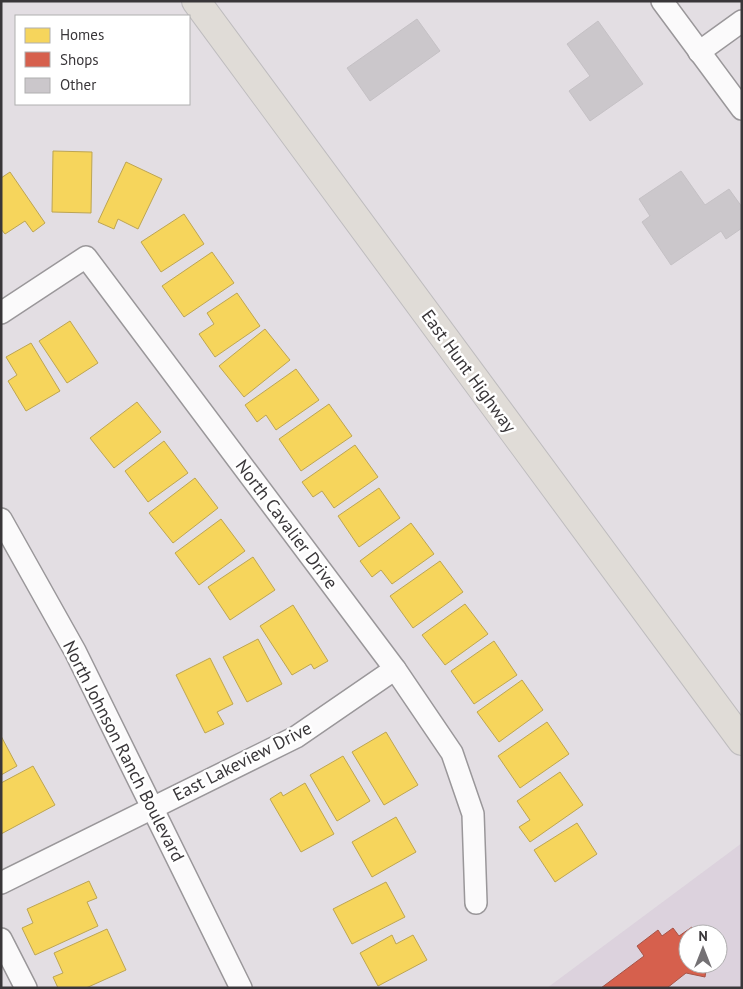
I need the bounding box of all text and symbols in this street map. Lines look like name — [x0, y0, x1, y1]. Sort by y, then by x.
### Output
legend — [15, 15, 190, 105]
text: Homes — [60, 25, 104, 44]
text: Shops — [60, 50, 99, 69]
text: Other — [60, 75, 96, 94]
street label: East Hunt Highway — [417, 305, 522, 438]
street label: North Cavalier Drive — [231, 455, 343, 593]
street label: North Johnson Ranch Boulevard — [58, 637, 190, 865]
street label: East Lakeview Drive — [169, 716, 315, 806]
north arrow — [678, 924, 728, 974]
text: N — [698, 927, 708, 945]

